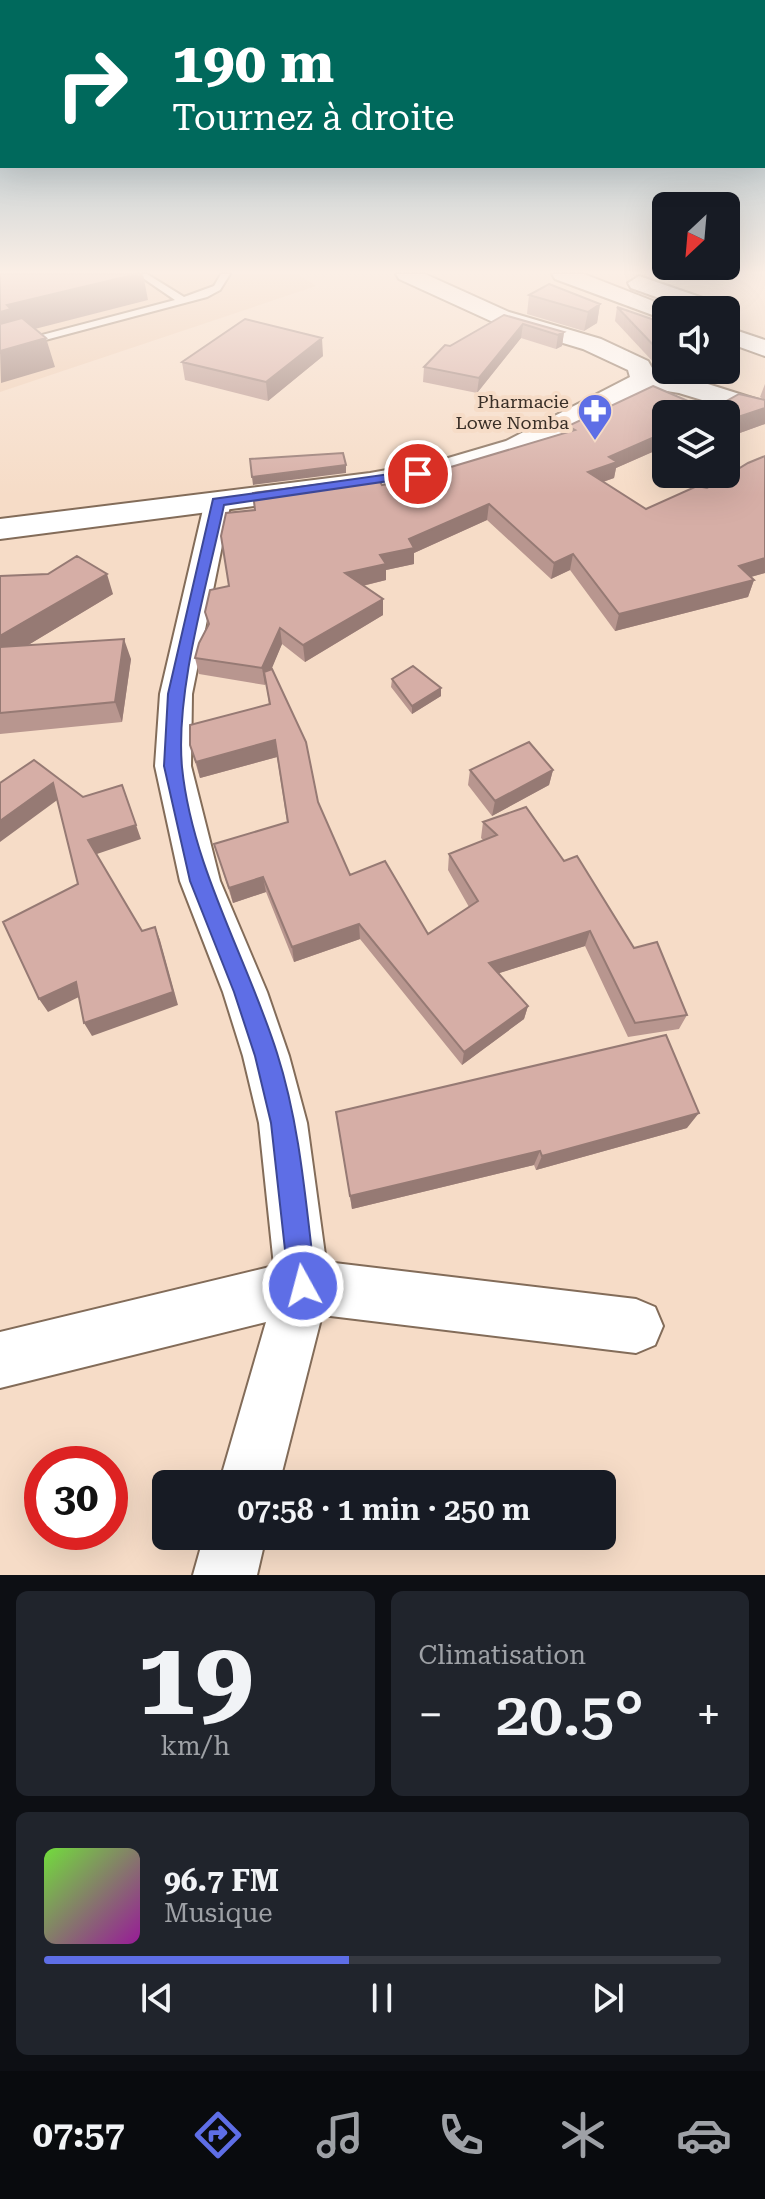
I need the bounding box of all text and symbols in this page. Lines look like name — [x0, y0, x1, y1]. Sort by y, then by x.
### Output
text: 190 m — [172, 30, 334, 96]
icon: right — [40, 32, 144, 136]
text: Tournez à droite — [172, 97, 455, 139]
north arrow — [652, 192, 740, 280]
map controls — [652, 192, 740, 488]
button: sound — [652, 296, 740, 384]
place label: Pharmacie Lowe Nomba — [456, 391, 569, 433]
pharmacy icon: Pharmacie Lowe Nomba — [576, 392, 614, 442]
button: layers — [652, 400, 740, 488]
pin — [384, 440, 452, 508]
icon: arrive — [396, 452, 440, 496]
position arrow — [261, 1244, 345, 1328]
speed limit sign: 30 — [24, 1446, 128, 1550]
text: 07:58 · 1 min · 250 m — [238, 1492, 530, 1527]
text: 19 — [137, 1618, 253, 1739]
text: Climatisation — [419, 1640, 586, 1670]
text: 20.5° — [496, 1679, 644, 1750]
text: − — [419, 1689, 443, 1741]
text: + — [696, 1689, 721, 1741]
text: km/h — [160, 1731, 230, 1761]
text: 96.7 FM — [164, 1863, 279, 1898]
text: Musique — [164, 1898, 273, 1928]
icon: previous — [135, 1976, 179, 2020]
icon: pause — [360, 1976, 404, 2020]
icon: next — [586, 1976, 630, 2020]
icon: directions — [190, 2107, 246, 2163]
icon: music — [312, 2107, 368, 2163]
icon: phone — [433, 2107, 489, 2163]
icon: climate — [555, 2107, 611, 2163]
icon: car — [676, 2107, 732, 2163]
text: 07:57 — [33, 2114, 125, 2156]

